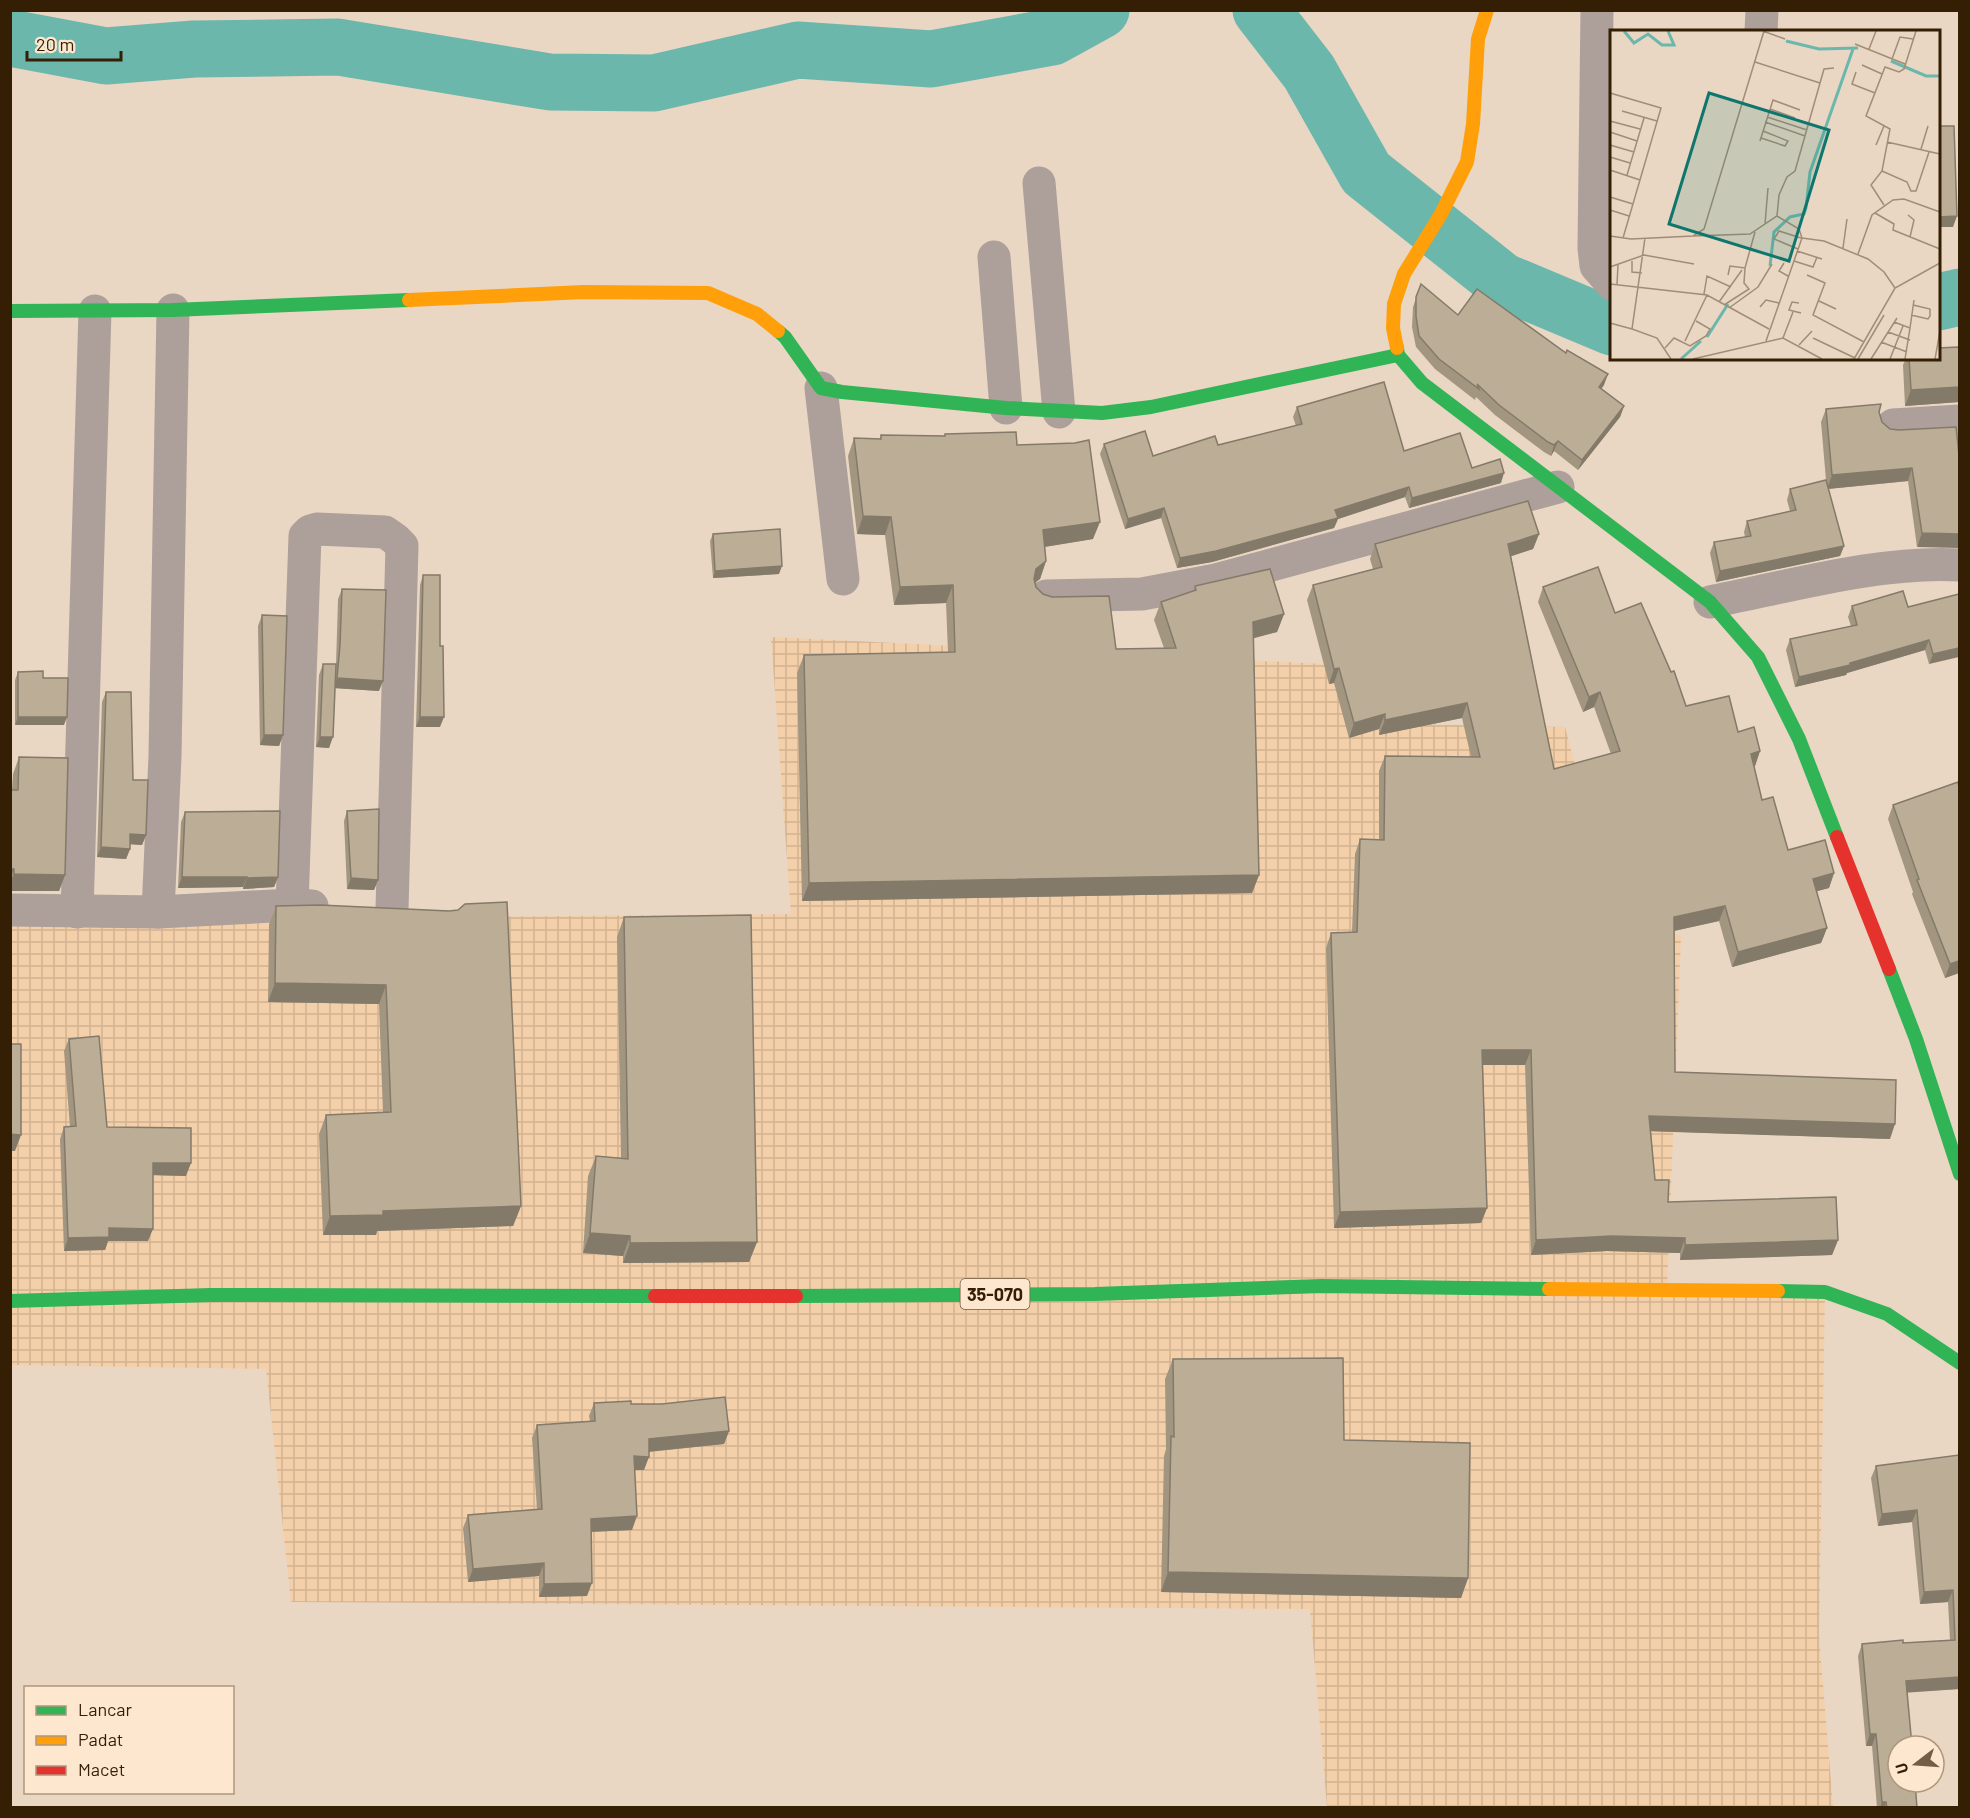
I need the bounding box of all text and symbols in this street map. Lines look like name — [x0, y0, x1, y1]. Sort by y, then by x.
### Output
scale bar — [27, 24, 122, 62]
inset map — [1610, 30, 1940, 360]
text: 20 m — [36, 33, 74, 55]
road number: 35-070 — [960, 1279, 1030, 1309]
legend — [24, 1686, 234, 1794]
text: Lancar — [78, 1698, 133, 1720]
text: Padat — [78, 1728, 123, 1750]
north arrow — [1886, 1734, 1946, 1794]
text: Macet — [78, 1758, 125, 1780]
text: U — [1891, 1761, 1912, 1776]

